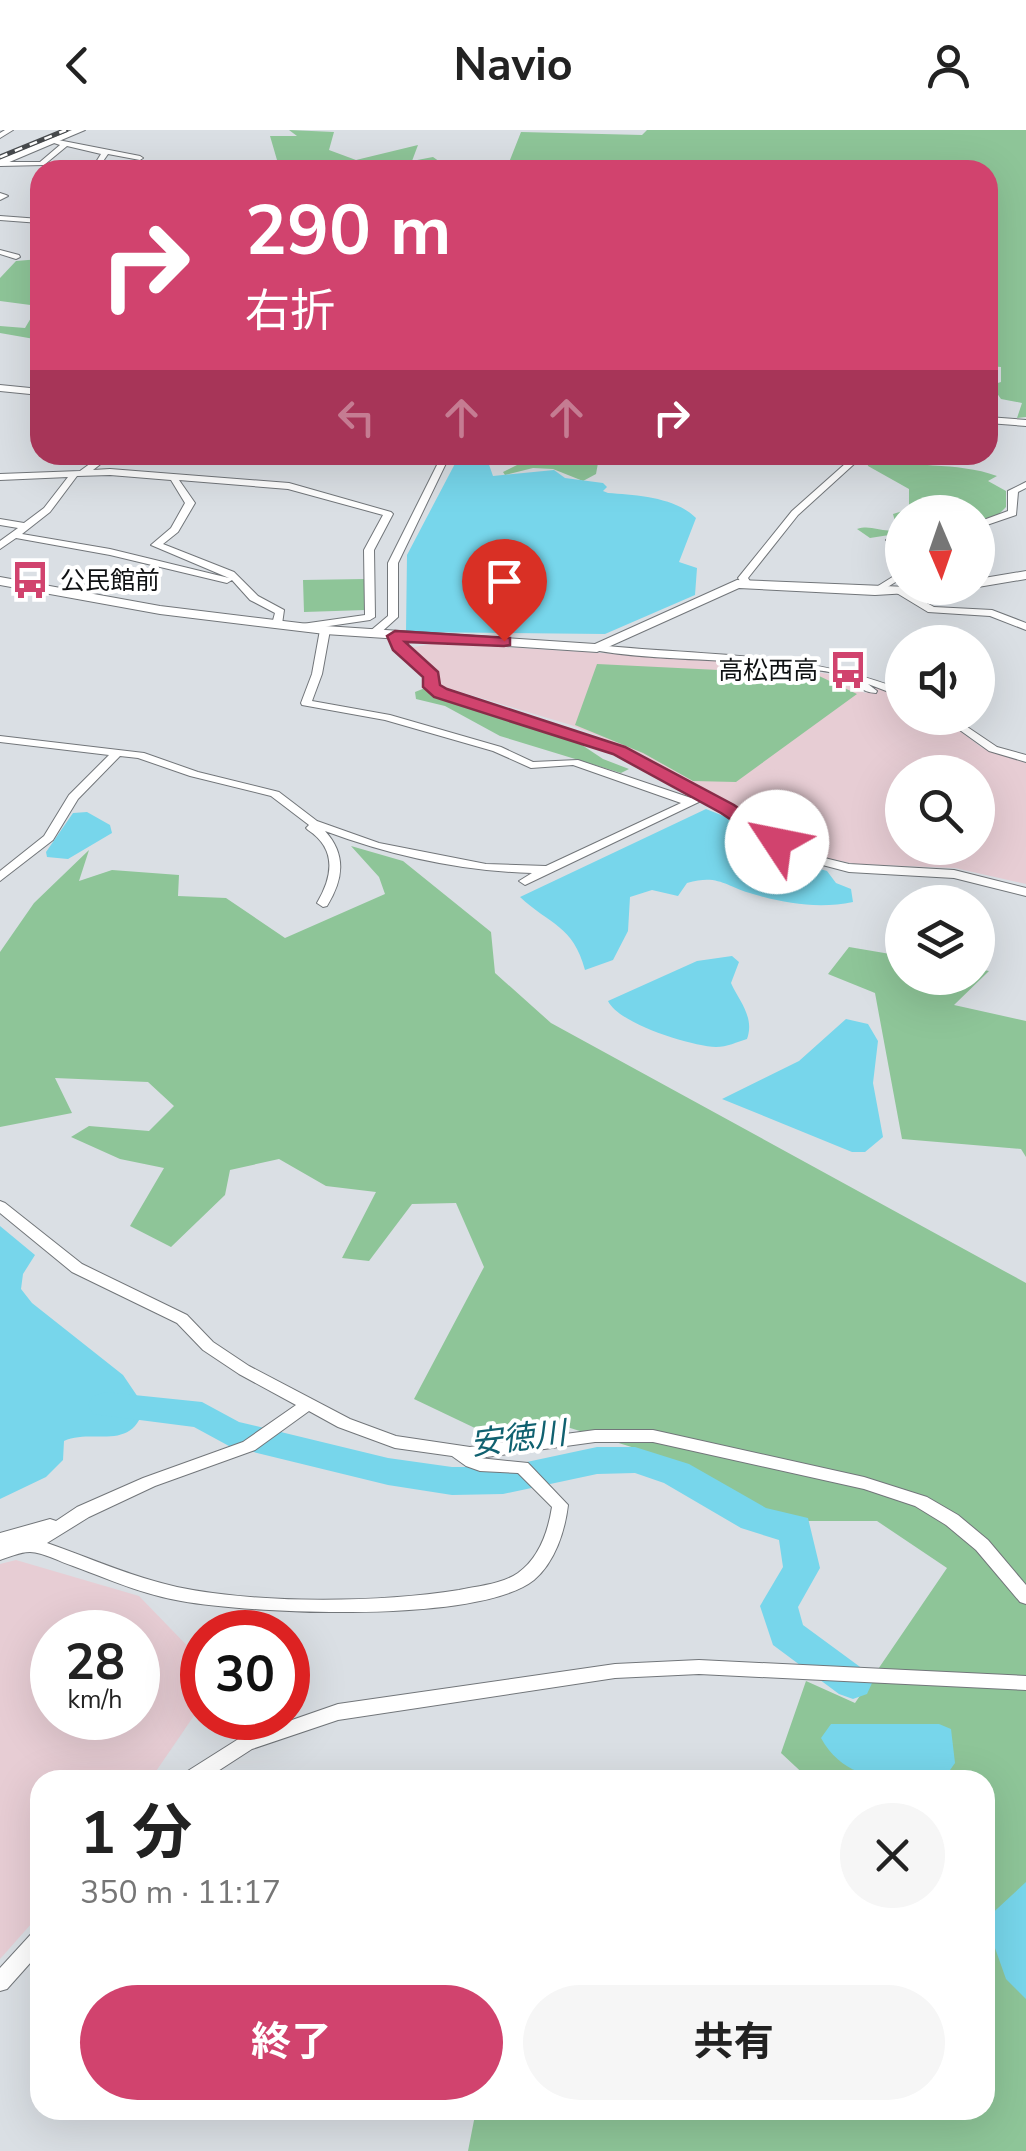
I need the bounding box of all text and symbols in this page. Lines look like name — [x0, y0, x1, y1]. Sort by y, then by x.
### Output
text: Navio — [453, 35, 573, 96]
icon: back — [50, 38, 105, 93]
icon: person — [921, 38, 976, 93]
text: 290 m — [245, 183, 451, 279]
icon: right — [80, 200, 210, 330]
text: 右折 — [245, 281, 335, 342]
icon: left — [329, 390, 384, 445]
icon: ahead — [434, 390, 489, 445]
icon: ahead — [539, 390, 594, 445]
icon: right — [644, 390, 699, 445]
north arrow — [885, 495, 995, 605]
map controls — [885, 495, 995, 995]
pin — [462, 539, 547, 642]
icon: arrive — [477, 554, 532, 609]
bus stop icon: 公民館前 — [9, 559, 51, 601]
place label: 公民館前 — [60, 564, 160, 598]
button: sound — [885, 625, 995, 735]
bus stop icon: 高松西高 — [827, 649, 869, 691]
place label: 高松西高 — [718, 654, 818, 688]
button: search — [885, 755, 995, 865]
position arrow — [725, 790, 829, 894]
button: layers — [885, 885, 995, 995]
water label: 安徳川 — [468, 1411, 571, 1466]
speed limit sign: 30 — [180, 1610, 310, 1740]
text: 28 — [65, 1628, 125, 1697]
text: km/h — [67, 1683, 123, 1717]
text: 1 分 — [80, 1792, 192, 1874]
button: close — [840, 1803, 945, 1908]
text: 350 m · 11:17 — [80, 1871, 281, 1914]
button: 終了 — [80, 1985, 503, 2100]
button: 共有 — [523, 1985, 945, 2100]

